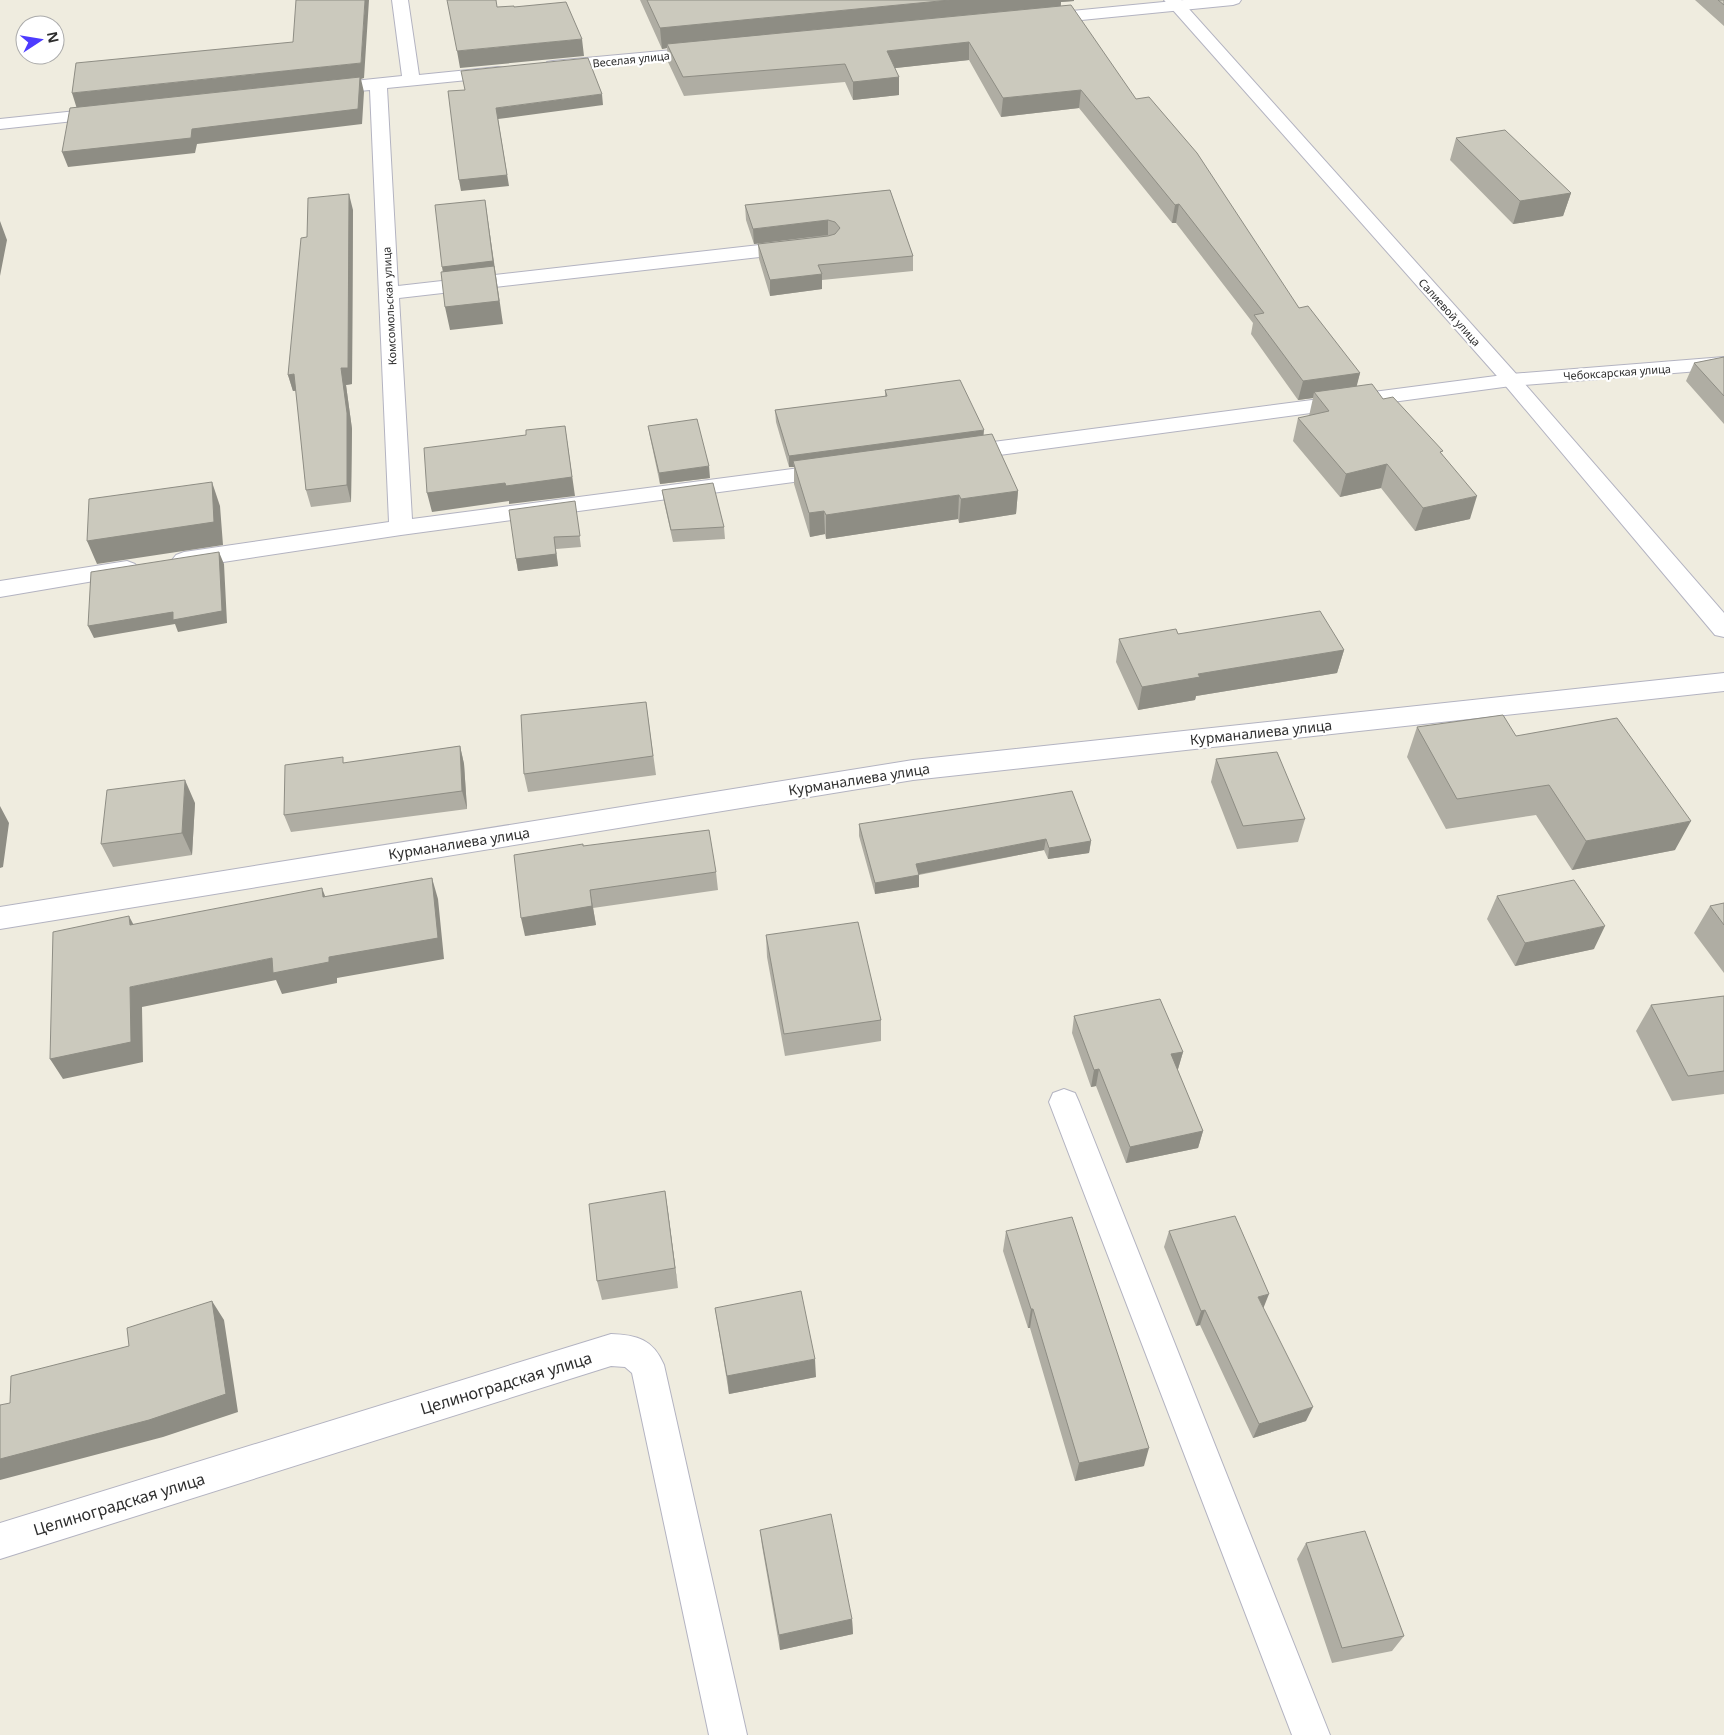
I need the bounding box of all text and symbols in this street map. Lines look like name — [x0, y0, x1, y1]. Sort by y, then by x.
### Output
north arrow — [15, 15, 65, 65]
text: N — [43, 30, 64, 45]
street label: Веселая улица — [592, 47, 670, 71]
street label: Комсомольская улица — [378, 246, 400, 366]
street label: Салиевой улица — [1416, 275, 1484, 349]
street label: Чебоксарская улица — [1563, 361, 1671, 383]
street label: Курманалиева улица — [1189, 715, 1333, 749]
street label: Курманалиева улица — [787, 758, 931, 800]
street label: Курманалиева улица — [387, 822, 531, 864]
street label: Целиноградская улица — [417, 1346, 595, 1420]
street label: Целиноградская улица — [30, 1467, 208, 1541]

